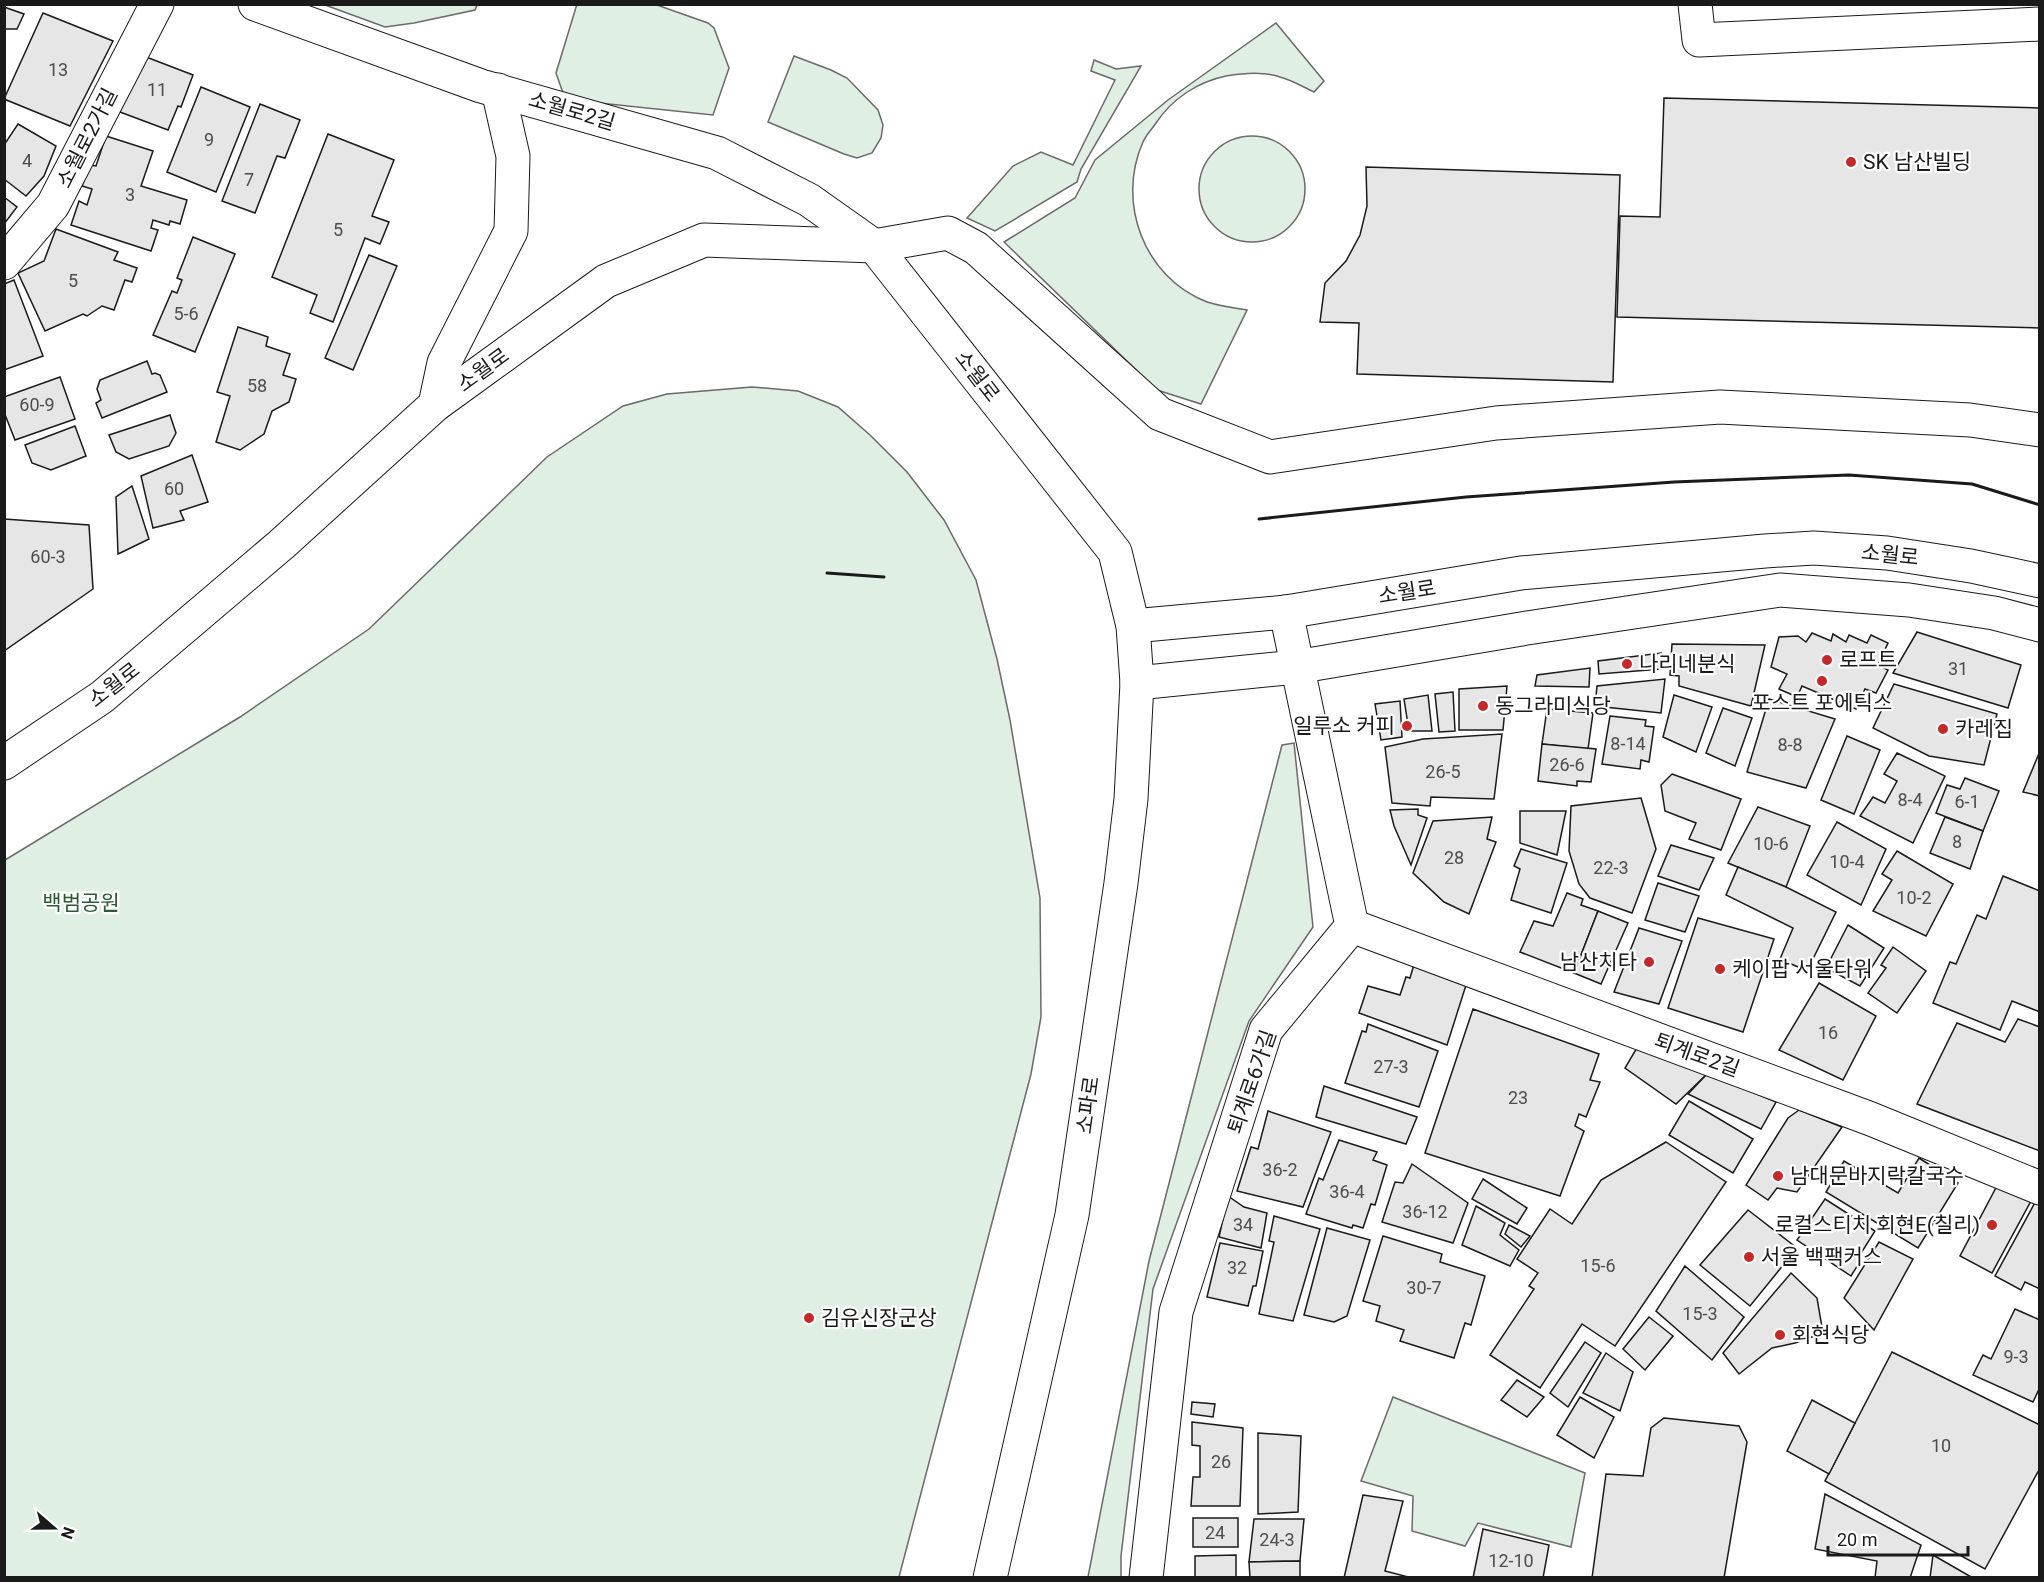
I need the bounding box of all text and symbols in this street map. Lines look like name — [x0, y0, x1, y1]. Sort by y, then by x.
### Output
house number: 13 — [48, 59, 68, 80]
house number: 11 — [147, 79, 167, 100]
street label: 소월로2가길 — [52, 84, 122, 192]
street label: 소월로2길 — [526, 87, 618, 135]
house number: 9 — [204, 129, 214, 150]
house number: 4 — [22, 150, 32, 171]
place label: SK 남산빌딩 — [1863, 150, 1971, 174]
marker: SK 남산빌딩 — [1844, 155, 1858, 169]
house number: 7 — [244, 169, 254, 190]
house number: 3 — [125, 184, 135, 205]
house number: 5 — [333, 219, 343, 240]
house number: 5 — [68, 270, 78, 291]
house number: 5-6 — [173, 303, 199, 324]
street label: 소월로 — [452, 343, 514, 397]
street label: 소월로 — [950, 346, 1004, 406]
house number: 58 — [247, 375, 267, 396]
house number: 60-9 — [19, 394, 55, 415]
house number: 60 — [164, 478, 184, 499]
street label: 소월로 — [1860, 540, 1920, 570]
house number: 60-3 — [30, 546, 66, 567]
street label: 소월로 — [1376, 576, 1438, 608]
place label: 로프트 — [1839, 648, 1897, 672]
place label: 나리네분식 — [1639, 652, 1736, 676]
marker: 로프트 — [1820, 653, 1834, 667]
marker: 나리네분식 — [1620, 657, 1634, 671]
street label: 소월로 — [84, 658, 144, 712]
house number: 31 — [1948, 658, 1968, 679]
marker: 포스트 포에틱스 — [1815, 674, 1829, 688]
place label: 포스트 포에틱스 — [1752, 691, 1892, 715]
place label: 동그라미식당 — [1495, 694, 1611, 718]
marker: 동그라미식당 — [1476, 699, 1490, 713]
place label: 일루소 커피 — [1293, 714, 1395, 738]
place label: 카레집 — [1955, 717, 2013, 741]
marker: 일루소 커피 — [1400, 719, 1414, 733]
marker: 카레집 — [1936, 722, 1950, 736]
house number: 8-14 — [1610, 733, 1646, 754]
house number: 8-8 — [1777, 734, 1803, 755]
house number: 26-6 — [1549, 754, 1585, 775]
house number: 26-5 — [1425, 761, 1461, 782]
house number: 8-4 — [1897, 789, 1923, 810]
house number: 6-1 — [1954, 791, 1980, 812]
house number: 8 — [1952, 831, 1962, 852]
house number: 10-6 — [1753, 833, 1789, 854]
house number: 28 — [1444, 847, 1464, 868]
house number: 10-4 — [1829, 851, 1865, 872]
house number: 22-3 — [1593, 857, 1629, 878]
house number: 10-2 — [1896, 887, 1932, 908]
park label: 백범공원 — [42, 891, 120, 915]
place label: 남산치타 — [1560, 950, 1637, 974]
marker: 남산치타 — [1642, 955, 1656, 969]
place label: 케이팝 서울타워 — [1732, 957, 1872, 981]
marker: 케이팝 서울타워 — [1713, 962, 1727, 976]
house number: 16 — [1818, 1022, 1838, 1043]
street label: 퇴계로6가길 — [1223, 1027, 1281, 1137]
street label: 퇴계로2길 — [1651, 1028, 1743, 1082]
house number: 27-3 — [1373, 1056, 1409, 1077]
street label: 소파로 — [1072, 1075, 1104, 1135]
house number: 23 — [1508, 1087, 1528, 1108]
house number: 36-2 — [1262, 1159, 1298, 1180]
place label: 남대문바지락칼국수 — [1790, 1164, 1964, 1188]
marker: 남대문바지락칼국수 — [1771, 1169, 1785, 1183]
house number: 36-4 — [1329, 1181, 1365, 1202]
house number: 36-12 — [1402, 1201, 1448, 1222]
place label: 로컬스티치 회현E(칠리) — [1774, 1213, 1980, 1237]
house number: 34 — [1233, 1214, 1253, 1235]
marker: 로컬스티치 회현E(칠리) — [1985, 1218, 1999, 1232]
place label: 서울 백팩커스 — [1761, 1245, 1882, 1269]
marker: 서울 백팩커스 — [1742, 1250, 1756, 1264]
house number: 15-6 — [1580, 1255, 1616, 1276]
house number: 32 — [1227, 1257, 1247, 1278]
house number: 30-7 — [1406, 1277, 1442, 1298]
house number: 15-3 — [1682, 1303, 1718, 1324]
place label: 김유신장군상 — [821, 1306, 937, 1330]
marker: 김유신장군상 — [802, 1311, 816, 1325]
place label: 회현식당 — [1792, 1323, 1869, 1347]
marker: 회현식당 — [1773, 1328, 1787, 1342]
house number: 9-3 — [2003, 1346, 2029, 1367]
house number: 10 — [1931, 1435, 1951, 1456]
house number: 26 — [1211, 1451, 1231, 1472]
north arrow — [24, 1498, 84, 1558]
scale bar — [1828, 1519, 1968, 1557]
house number: 24 — [1205, 1522, 1225, 1543]
text: N — [57, 1524, 78, 1542]
house number: 24-3 — [1259, 1529, 1295, 1550]
text: 20 m — [1837, 1529, 1877, 1550]
house number: 12-10 — [1488, 1550, 1534, 1571]

